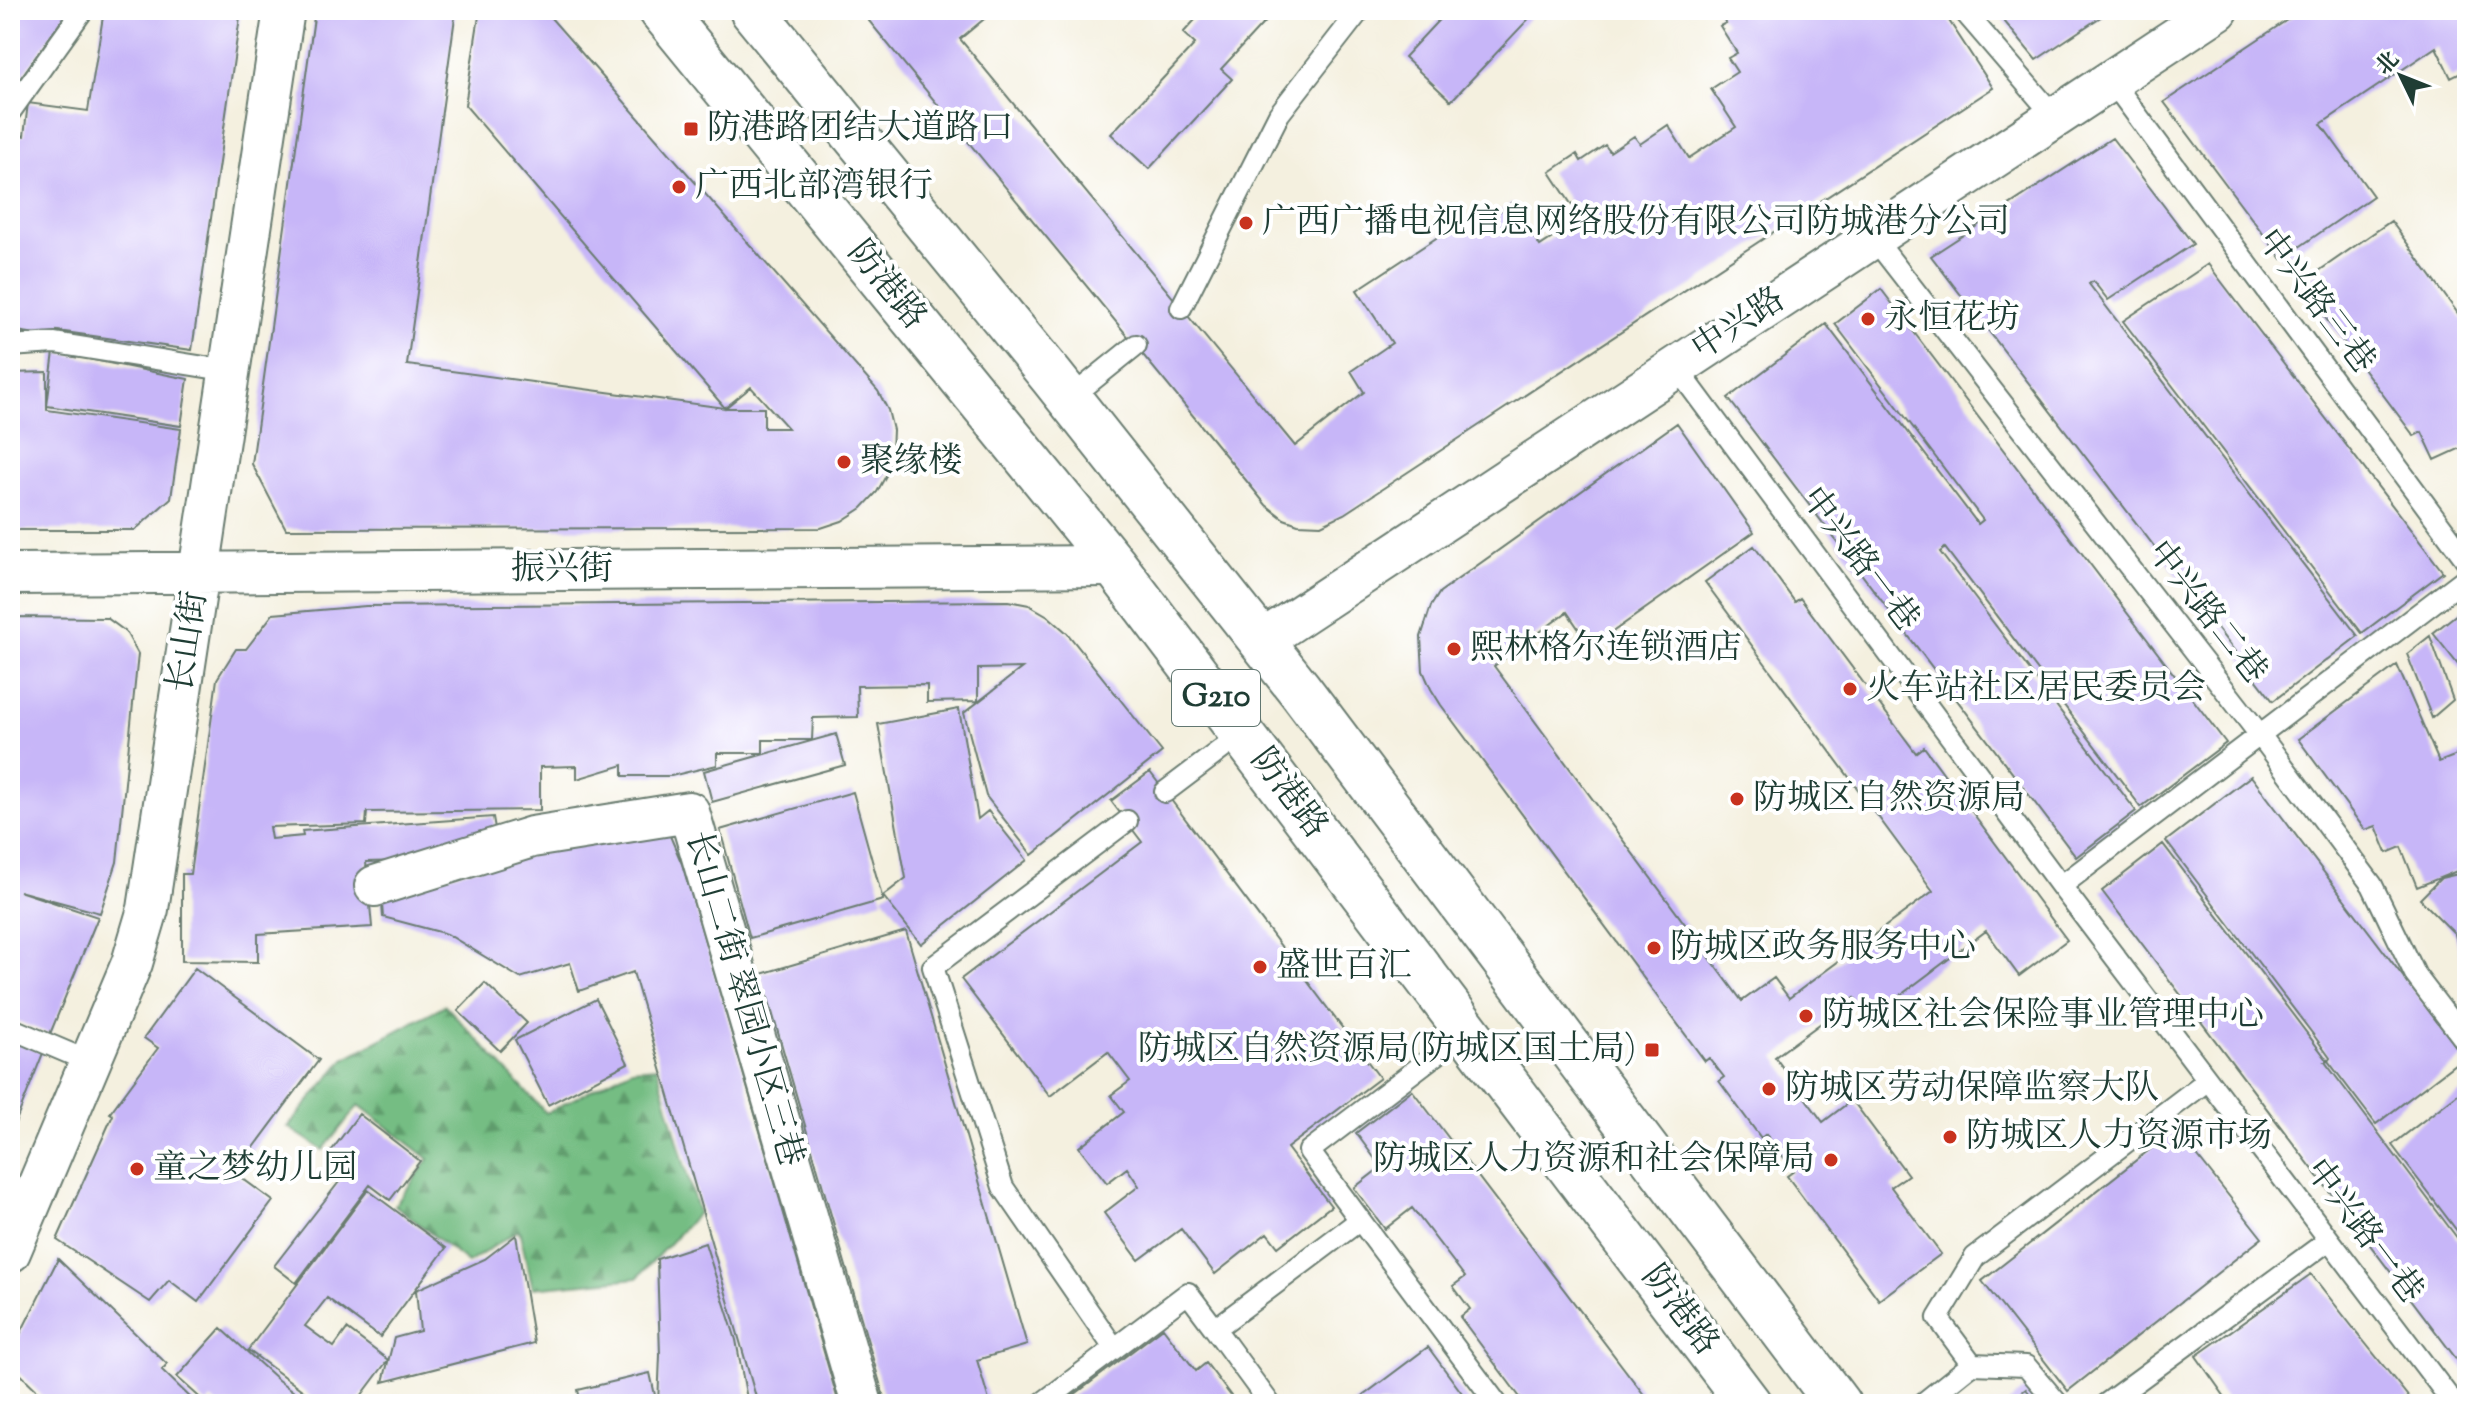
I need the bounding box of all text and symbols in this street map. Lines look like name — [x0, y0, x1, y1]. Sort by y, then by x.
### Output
north arrow — [2361, 36, 2441, 116]
text: 北 — [2369, 45, 2408, 83]
place label: 防港路团结大道路口 — [707, 105, 1013, 154]
marker: 防港路团结大道路口 — [682, 120, 700, 138]
place label: 广西北部湾银行 — [695, 163, 933, 212]
marker: 广西北部湾银行 — [670, 178, 688, 196]
place label: 广西广播电视信息网络股份有限公司防城港分公司 — [1262, 199, 2010, 248]
marker: 广西广播电视信息网络股份有限公司防城港分公司 — [1237, 214, 1255, 232]
street label: 中兴路三巷 — [2244, 219, 2386, 385]
street label: 防港路 — [835, 231, 937, 341]
street label: 中兴路 — [1683, 277, 1795, 373]
place label: 永恒花坊 — [1884, 295, 2020, 344]
marker: 永恒花坊 — [1859, 310, 1877, 328]
place label: 聚缘楼 — [860, 438, 962, 487]
marker: 聚缘楼 — [835, 453, 853, 471]
street label: 中兴路一巷 — [1788, 477, 1930, 643]
street label: 中兴路二巷 — [2134, 531, 2278, 695]
street label: 振兴街 — [511, 546, 613, 595]
street label: 长山街 — [157, 588, 221, 696]
place label: 熙林格尔连锁酒店 — [1470, 625, 1742, 674]
marker: 熙林格尔连锁酒店 — [1445, 640, 1463, 658]
place label: 火车站社区居民委员会 — [1866, 665, 2206, 714]
road number: G210 — [1172, 670, 1260, 726]
marker: 火车站社区居民委员会 — [1841, 680, 1859, 698]
street label: 防港路 — [1238, 739, 1338, 849]
place label: 防城区自然资源局 — [1753, 775, 2025, 824]
marker: 防城区自然资源局 — [1728, 790, 1746, 808]
street label: 长山二街 翠园小区三巷 — [672, 825, 814, 1173]
place label: 防城区政务服务中心 — [1670, 924, 1976, 973]
marker: 防城区政务服务中心 — [1645, 939, 1663, 957]
place label: 盛世百汇 — [1276, 943, 1412, 992]
marker: 盛世百汇 — [1251, 958, 1269, 976]
place label: 防城区社会保险事业管理中心 — [1822, 992, 2264, 1041]
marker: 防城区社会保险事业管理中心 — [1797, 1007, 1815, 1025]
place label: 防城区自然资源局(防城区国土局) — [1138, 1026, 1636, 1075]
marker: 防城区自然资源局(防城区国土局) — [1643, 1041, 1661, 1059]
place label: 防城区劳动保障监察大队 — [1785, 1065, 2159, 1114]
marker: 防城区劳动保障监察大队 — [1760, 1080, 1778, 1098]
place label: 防城区人力资源市场 — [1966, 1113, 2272, 1162]
marker: 防城区人力资源市场 — [1941, 1128, 1959, 1146]
place label: 防城区人力资源和社会保障局 — [1373, 1136, 1815, 1185]
place label: 童之梦幼儿园 — [153, 1145, 357, 1194]
street label: 中兴路一巷 — [2292, 1149, 2434, 1315]
marker: 防城区人力资源和社会保障局 — [1822, 1151, 1840, 1169]
marker: 童之梦幼儿园 — [128, 1160, 146, 1178]
street label: 防港路 — [1629, 1256, 1729, 1366]

